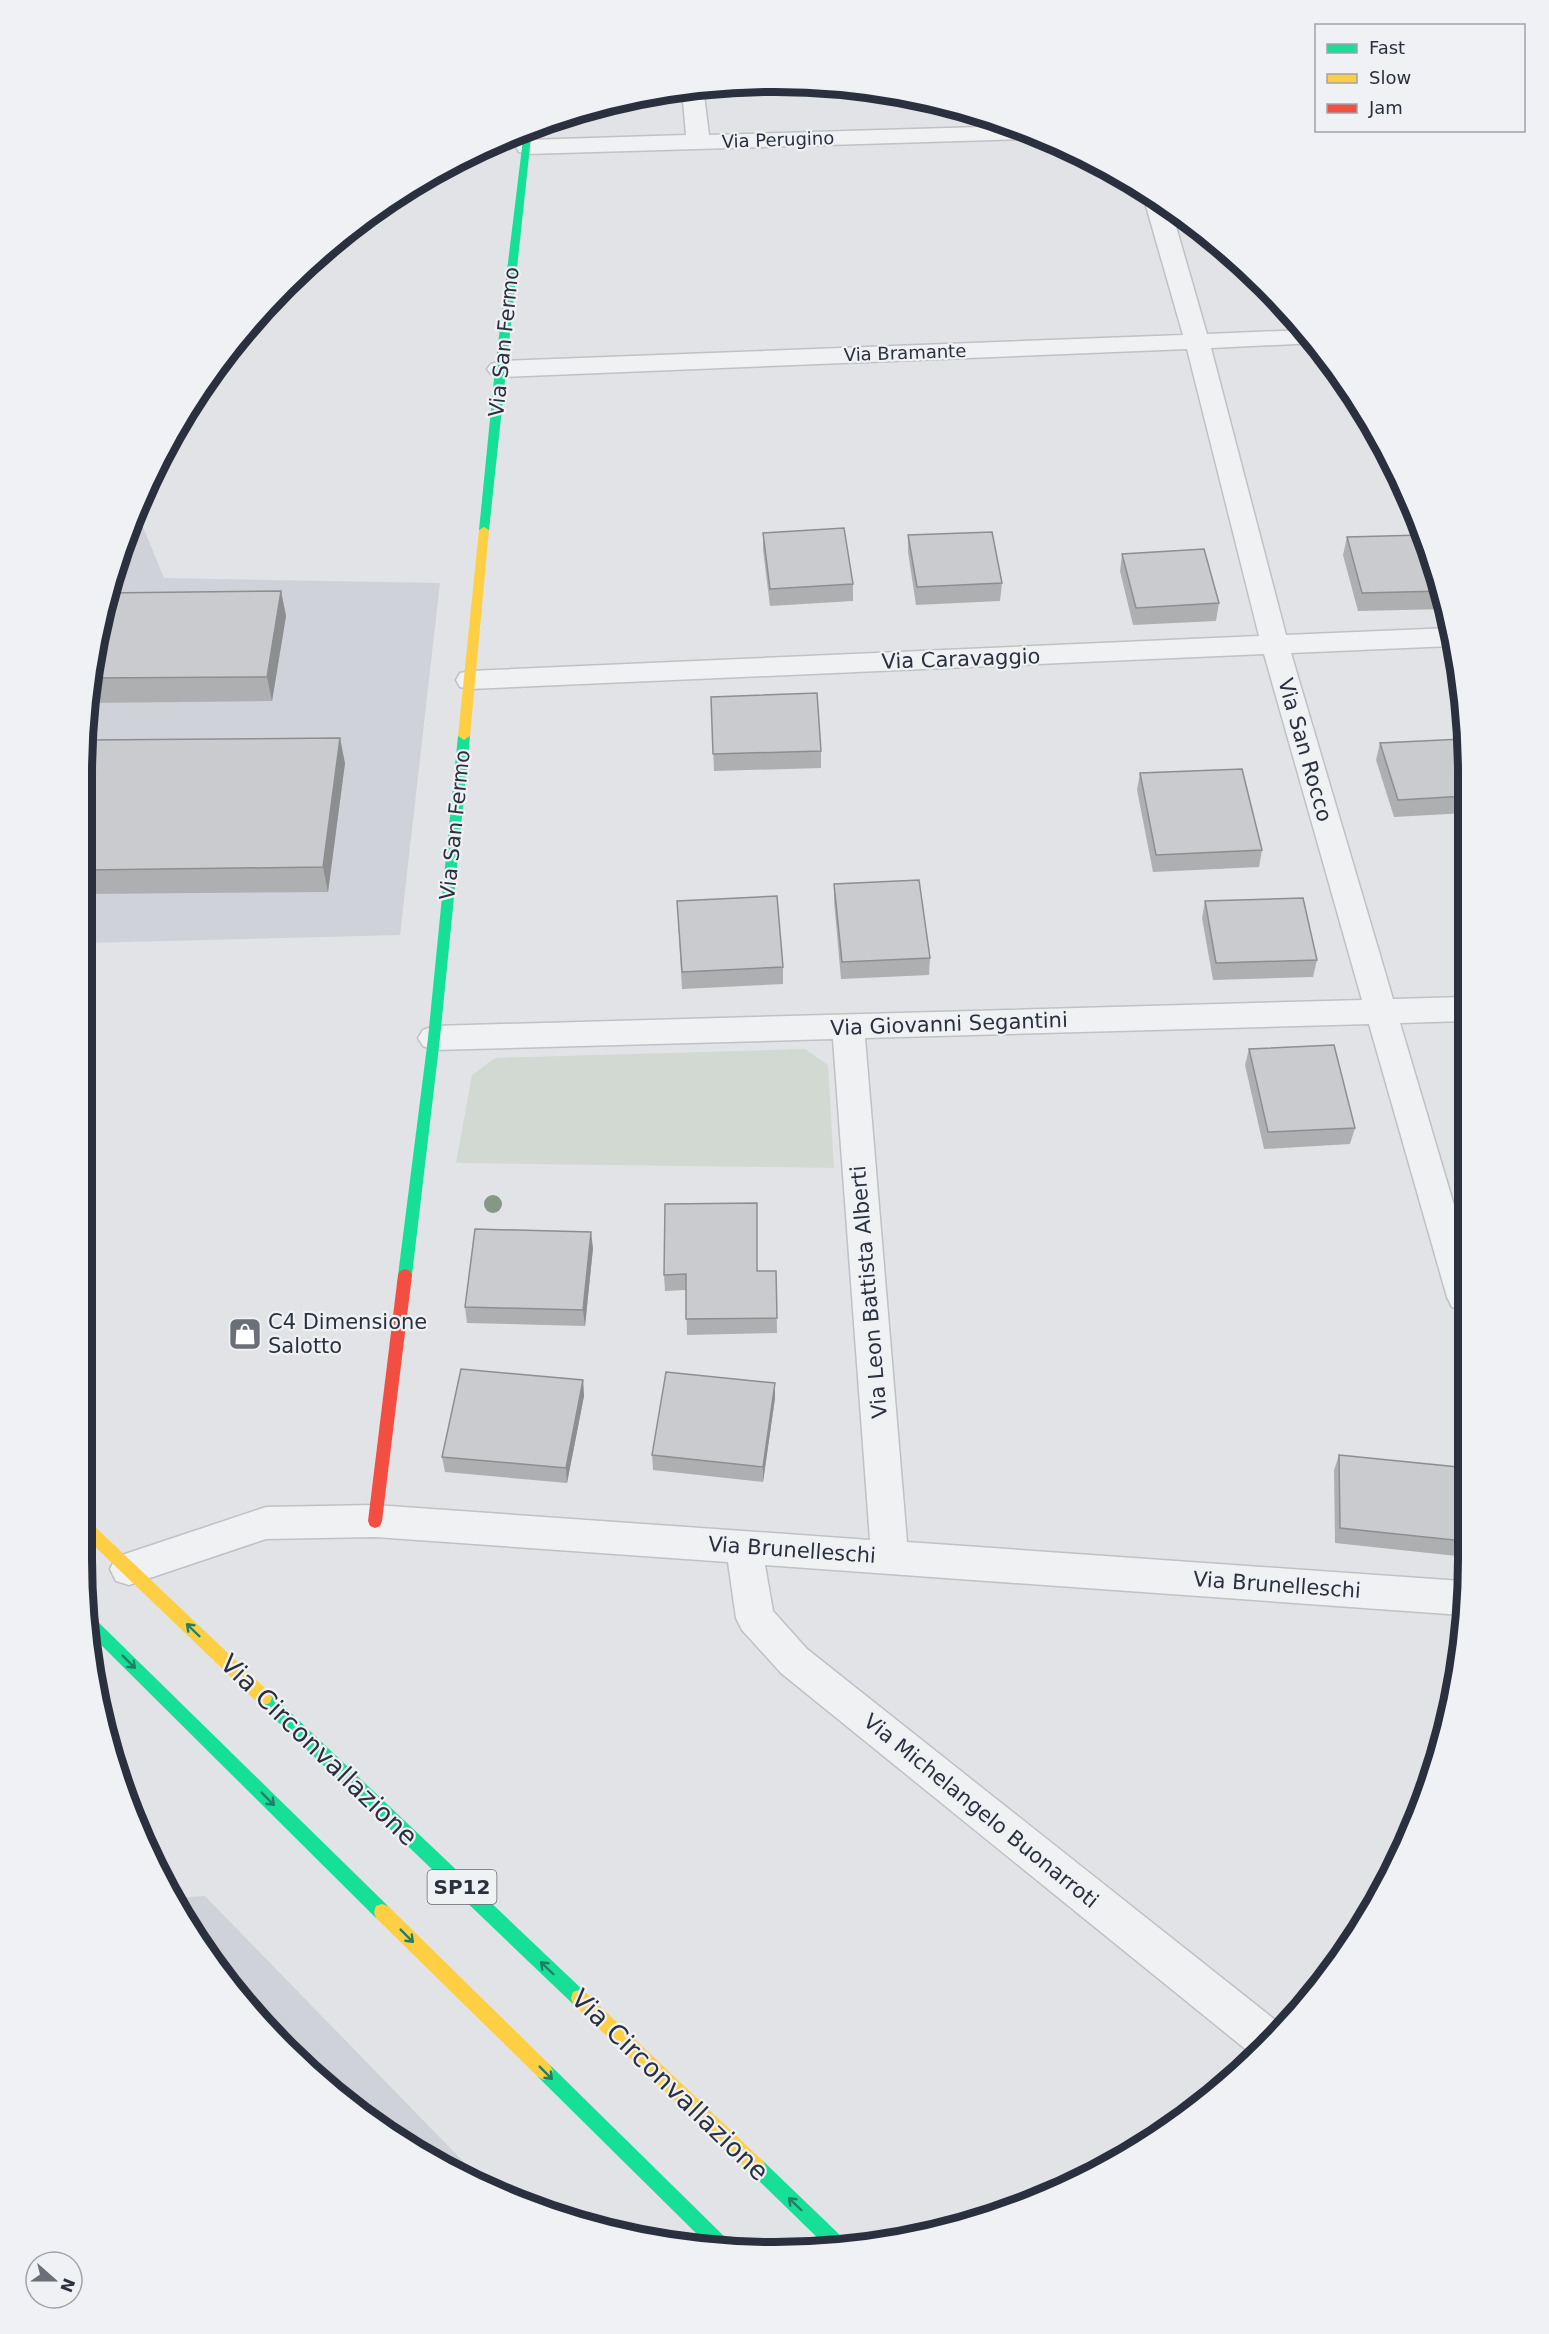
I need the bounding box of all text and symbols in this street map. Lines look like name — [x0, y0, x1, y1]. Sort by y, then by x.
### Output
legend — [1315, 24, 1525, 132]
text: Fast — [1369, 37, 1405, 58]
text: Slow — [1369, 67, 1411, 88]
text: Jam — [1368, 97, 1403, 118]
street label: Via Perugino — [721, 127, 835, 152]
street label: Via San Fermo — [484, 266, 524, 418]
street label: Via Bramante — [843, 340, 967, 365]
street label: Via Caravaggio — [881, 644, 1041, 674]
street label: Via San Rocco — [1273, 676, 1337, 824]
street label: Via San Fermo — [435, 749, 475, 901]
street label: Via Giovanni Segantini — [830, 1008, 1068, 1040]
street label: Via Leon Battista Alberti — [846, 1165, 892, 1419]
place label: C4 Dimensione Salotto — [268, 1310, 427, 1358]
shop icon: C4 Dimensione Salotto — [227, 1316, 263, 1352]
street label: Via Brunelleschi — [707, 1532, 877, 1568]
street label: Via Brunelleschi — [1192, 1567, 1362, 1603]
one-way arrow — [186, 1623, 201, 1638]
street label: Via Circonvallazione — [214, 1648, 424, 1852]
one-way arrow — [121, 1655, 136, 1669]
street label: Via Michelangelo Buonarroti — [859, 1709, 1103, 1913]
one-way arrow — [260, 1792, 275, 1806]
road number: SP12 — [428, 1870, 496, 1904]
one-way arrow — [399, 1928, 414, 1943]
one-way arrow — [540, 1961, 555, 1975]
street label: Via Circonvallazione — [565, 1983, 775, 2187]
one-way arrow — [538, 2065, 553, 2080]
one-way arrow — [787, 2197, 802, 2211]
north arrow — [24, 2250, 84, 2310]
text: N — [56, 2276, 79, 2295]

